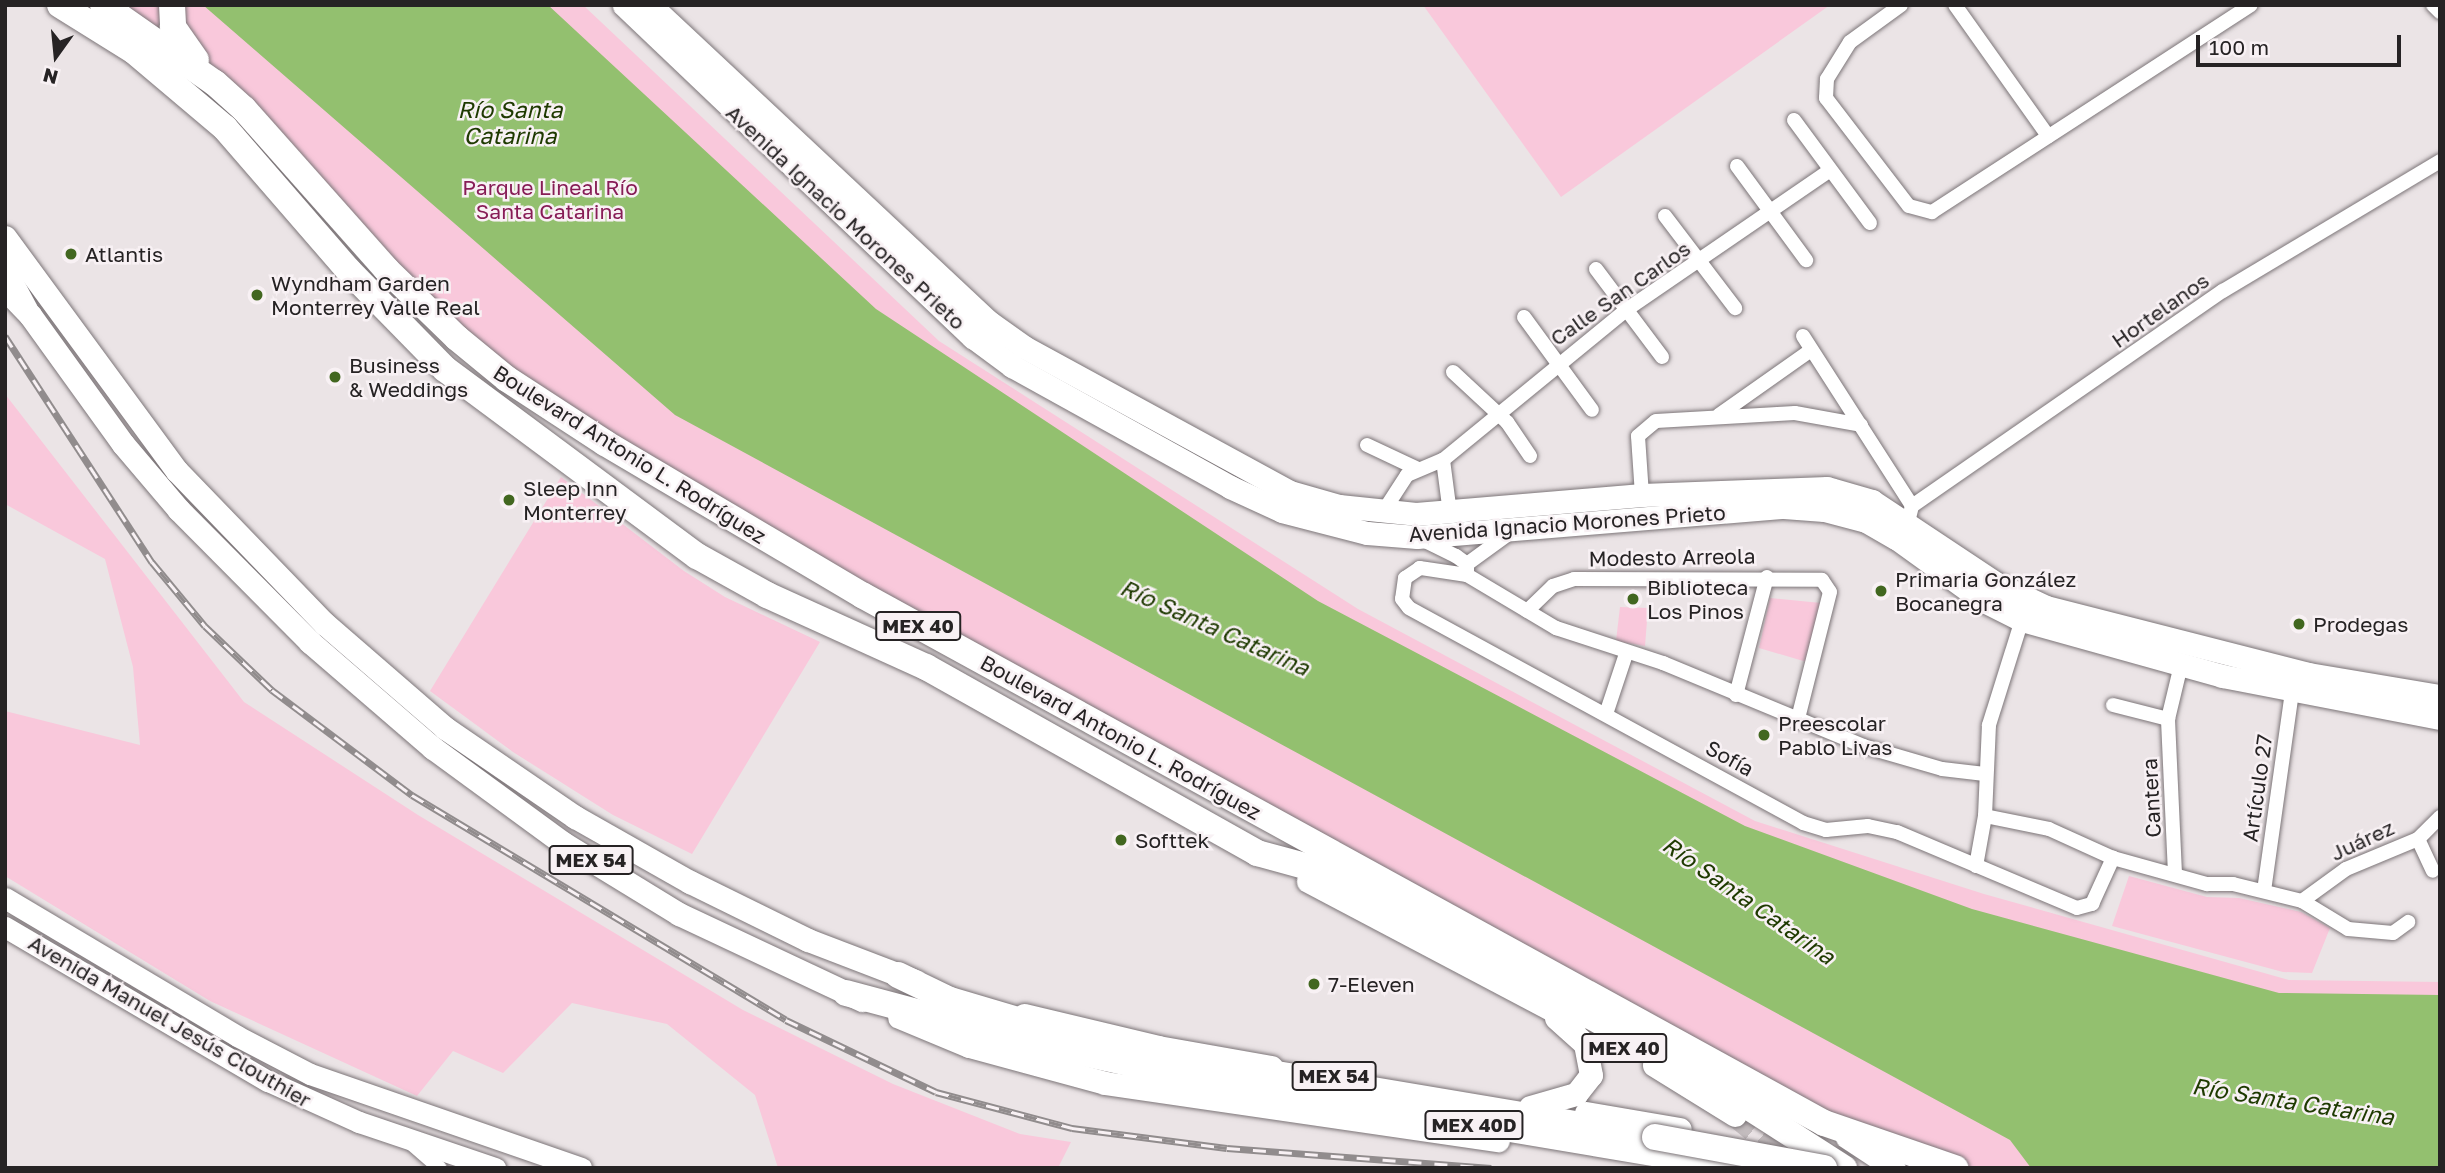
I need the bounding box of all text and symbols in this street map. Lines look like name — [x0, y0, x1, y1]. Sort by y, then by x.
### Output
north arrow — [21, 21, 91, 91]
scale bar — [2200, 21, 2405, 65]
text: 100 m — [2209, 34, 2269, 60]
text: N — [40, 64, 60, 90]
water label: Río Santa Catarina — [457, 95, 563, 149]
street label: Avenida Ignacio Morones Prieto — [721, 99, 971, 335]
park label: Parque Lineal Río Santa Catarina — [462, 174, 638, 224]
street label: Calle San Carlos — [1545, 235, 1695, 351]
place label: Atlantis — [85, 241, 163, 267]
marker: Atlantis — [63, 246, 79, 262]
street label: Hortelanos — [2106, 267, 2214, 353]
place label: Wyndham Garden Monterrey Valle Real — [271, 270, 480, 320]
marker: Wyndham Garden Monterrey Valle Real — [249, 287, 265, 303]
place label: Business & Weddings — [349, 352, 468, 402]
street label: Boulevard Antonio L. Rodríguez — [489, 359, 771, 549]
marker: Business & Weddings — [327, 369, 343, 385]
place label: Sleep Inn Monterrey — [523, 475, 627, 525]
marker: Sleep Inn Monterrey — [501, 492, 517, 508]
street label: Avenida Ignacio Morones Prieto — [1408, 499, 1726, 547]
street label: Modesto Arreola — [1588, 543, 1756, 571]
place label: Primaria González Bocanegra — [1895, 566, 2076, 616]
water label: Río Santa Catarina — [1116, 573, 1314, 681]
place label: Biblioteca Los Pinos — [1647, 574, 1748, 624]
marker: Primaria González Bocanegra — [1873, 583, 1889, 599]
marker: Biblioteca Los Pinos — [1625, 591, 1641, 607]
road number: MEX 40 — [874, 610, 962, 642]
place label: Prodegas — [2313, 611, 2408, 637]
marker: Prodegas — [2291, 616, 2307, 632]
street label: Boulevard Antonio L. Rodríguez — [976, 649, 1266, 825]
place label: Preescolar Pablo Livas — [1778, 710, 1892, 760]
marker: Preescolar Pablo Livas — [1756, 727, 1772, 743]
street label: Artículo 27 — [2237, 733, 2277, 843]
street label: Sofía — [1702, 735, 1758, 781]
street label: Cantera — [2136, 758, 2166, 838]
street label: Juárez — [2326, 814, 2398, 866]
place label: Softtek — [1135, 827, 1209, 853]
water label: Río Santa Catarina — [1658, 830, 1840, 970]
marker: Softtek — [1113, 832, 1129, 848]
road number: MEX 54 — [547, 845, 635, 876]
street label: Avenida Manuel Jesús Clouthier — [24, 930, 316, 1112]
place label: 7-Eleven — [1328, 971, 1415, 997]
marker: 7-Eleven — [1306, 976, 1322, 992]
road number: MEX 40 — [1580, 1032, 1668, 1064]
road number: MEX 54 — [1290, 1060, 1378, 1092]
water label: Río Santa Catarina — [2190, 1071, 2396, 1131]
road number: MEX 40D — [1423, 1110, 1525, 1140]

